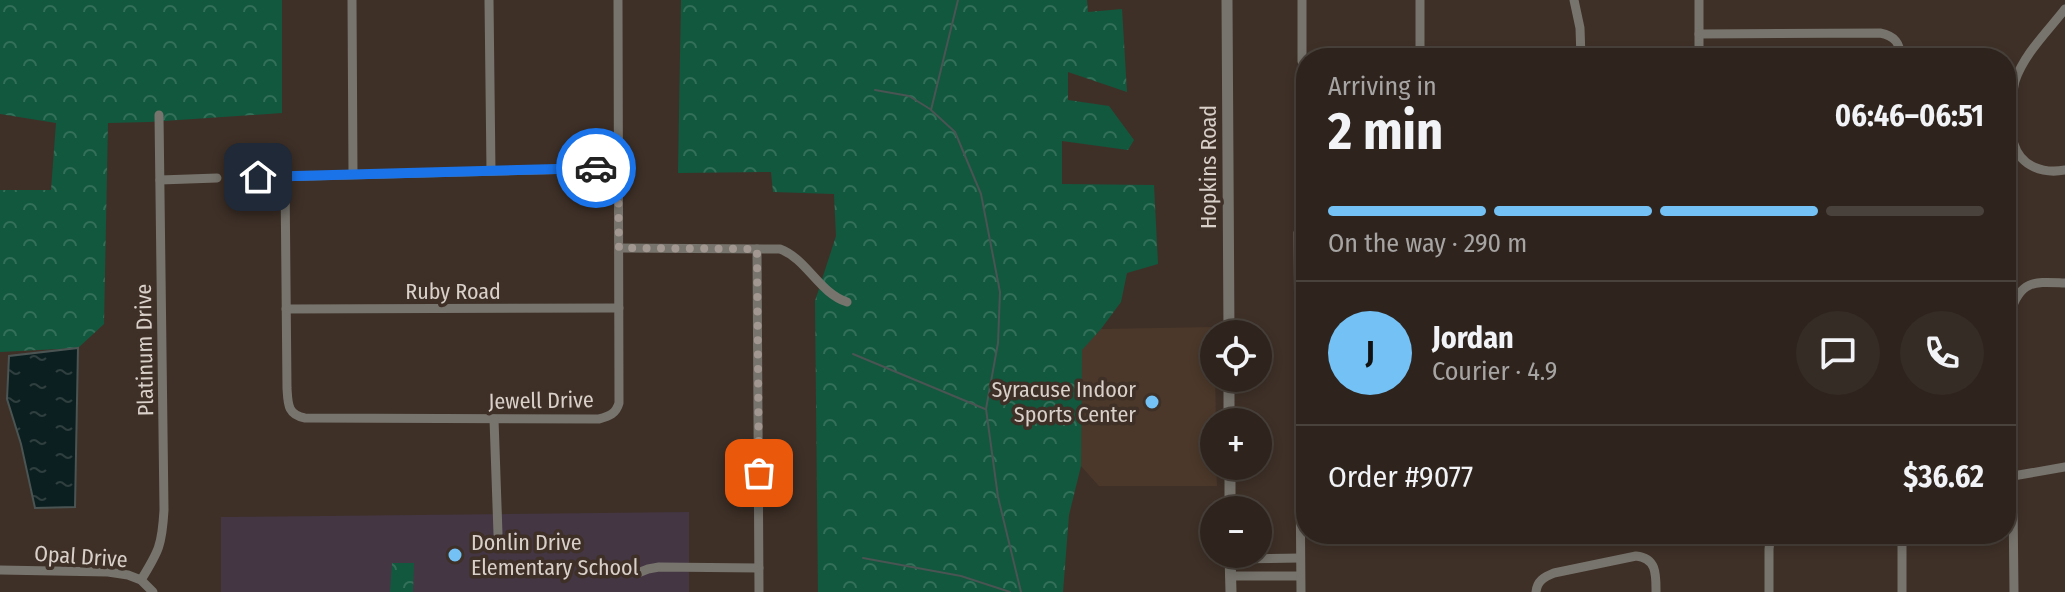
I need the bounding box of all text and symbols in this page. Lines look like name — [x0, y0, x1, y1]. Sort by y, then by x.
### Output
text: Arriving in — [1328, 71, 1437, 102]
text: 06:46–06:51 — [1835, 98, 1984, 134]
text: 2 min — [1328, 100, 1443, 163]
street label: Hopkins Road — [1195, 105, 1222, 229]
courier — [556, 128, 636, 208]
pin — [224, 143, 292, 211]
icon: car — [574, 146, 618, 190]
icon: home — [236, 155, 280, 199]
text: On the way · 290 m — [1328, 228, 1527, 259]
street label: Ruby Road — [405, 278, 501, 305]
street label: Platinum Drive — [130, 284, 159, 416]
button: chat — [1796, 311, 1880, 395]
button: phone — [1900, 311, 1984, 395]
map controls — [1200, 320, 1272, 568]
button: locate — [1200, 320, 1272, 392]
text: Jordan — [1432, 320, 1514, 356]
text: J — [1366, 335, 1374, 371]
text: Courier · 4.9 — [1432, 356, 1557, 387]
place label: Syracuse Indoor Sports Center — [992, 376, 1136, 428]
street label: Jewell Drive — [488, 386, 594, 415]
marker: Syracuse Indoor Sports Center — [1143, 393, 1161, 411]
button: + — [1200, 408, 1272, 480]
pin — [725, 439, 793, 507]
icon: bag — [737, 451, 781, 495]
text: Order #9077 — [1328, 459, 1473, 495]
text: $36.62 — [1903, 459, 1984, 495]
button: − — [1200, 496, 1272, 568]
place label: Donlin Drive Elementary School — [471, 529, 639, 581]
street label: Opal Drive — [33, 540, 129, 573]
marker: Donlin Drive Elementary School — [446, 546, 464, 564]

